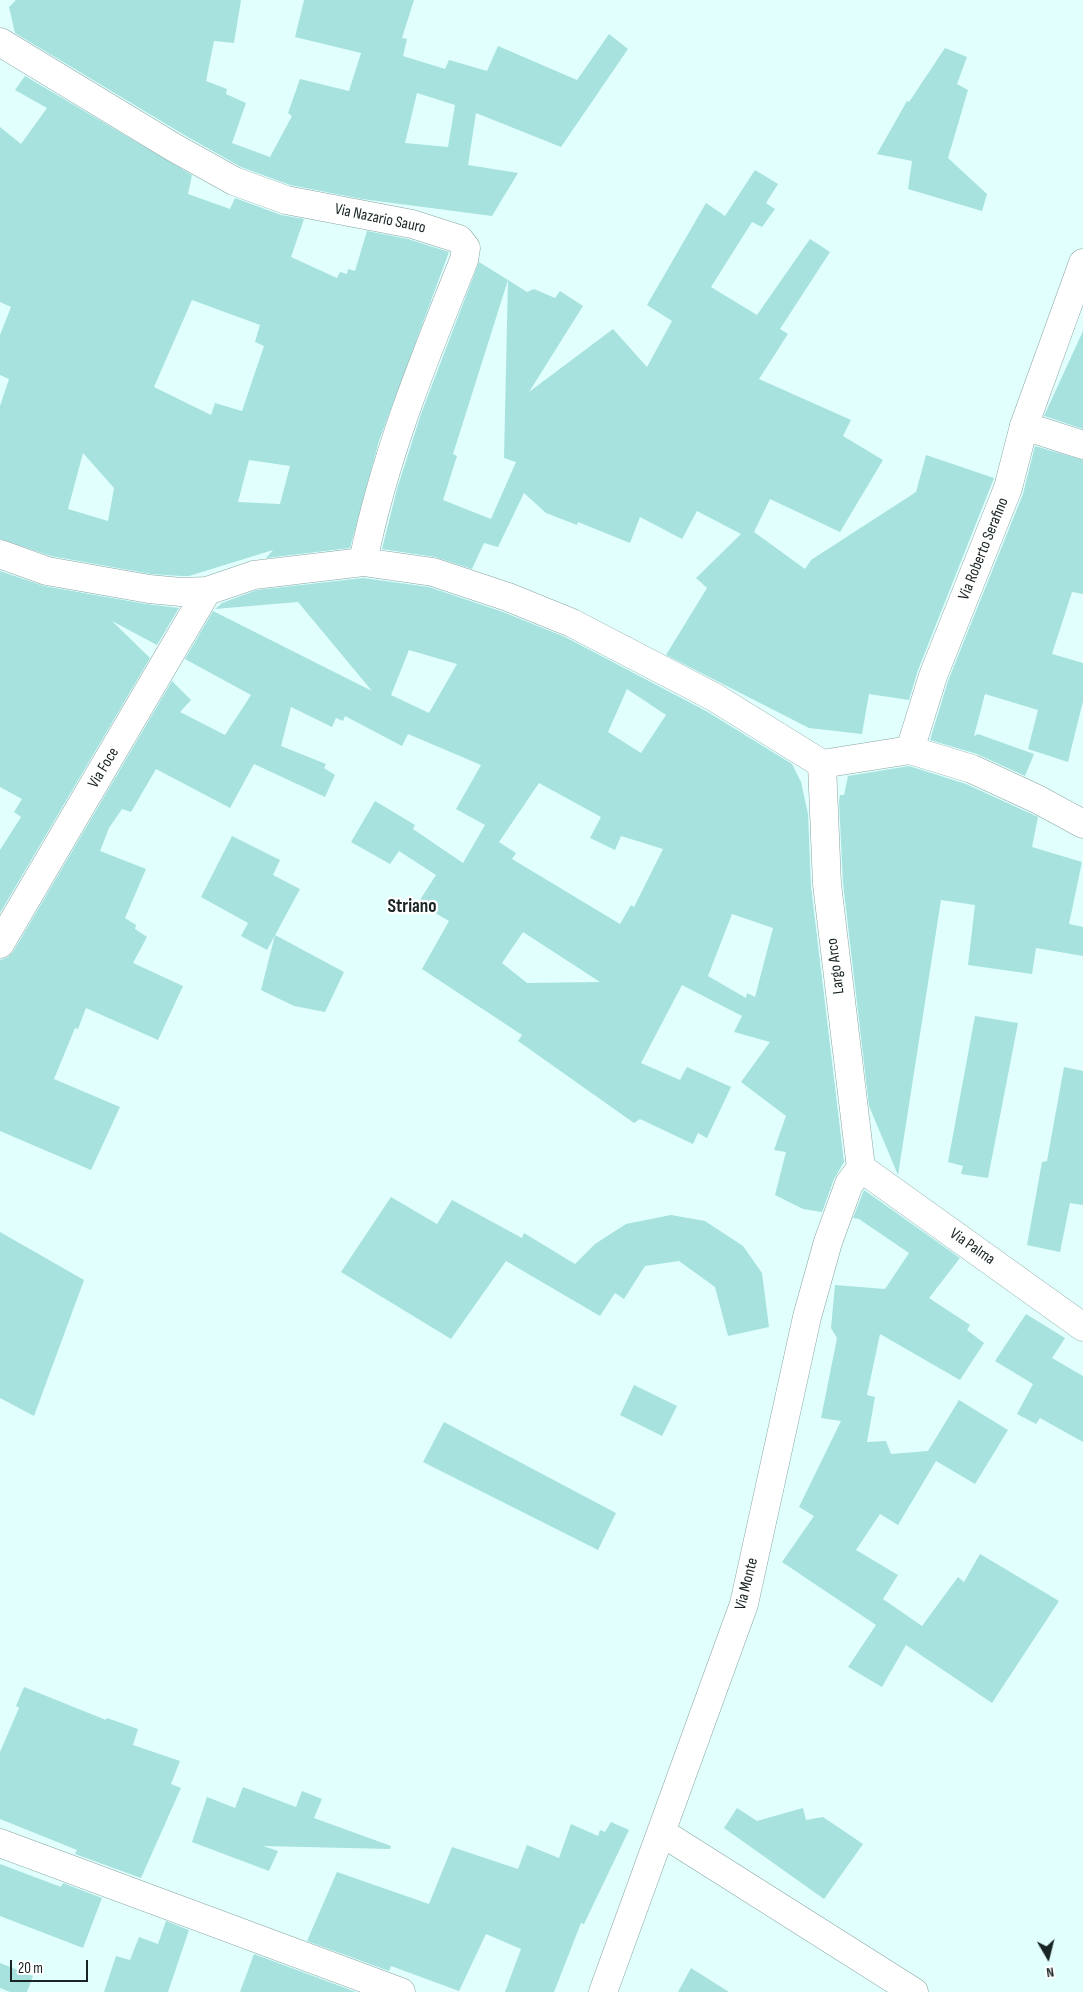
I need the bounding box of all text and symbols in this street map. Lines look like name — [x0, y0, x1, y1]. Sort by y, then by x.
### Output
street label: Via Nazario Sauro — [333, 200, 427, 238]
street label: Via Roberto Serafino — [955, 495, 1013, 603]
street label: Via Foce — [84, 744, 124, 792]
district label: Striano — [387, 896, 437, 918]
street label: Largo Arco — [823, 937, 849, 995]
street label: Via Palma — [946, 1225, 998, 1269]
street label: Via Monte — [731, 1556, 763, 1612]
north arrow — [1023, 1932, 1073, 1982]
scale bar — [12, 1950, 90, 1982]
text: 20 m — [18, 1959, 43, 1978]
text: N — [1045, 1963, 1055, 1981]

